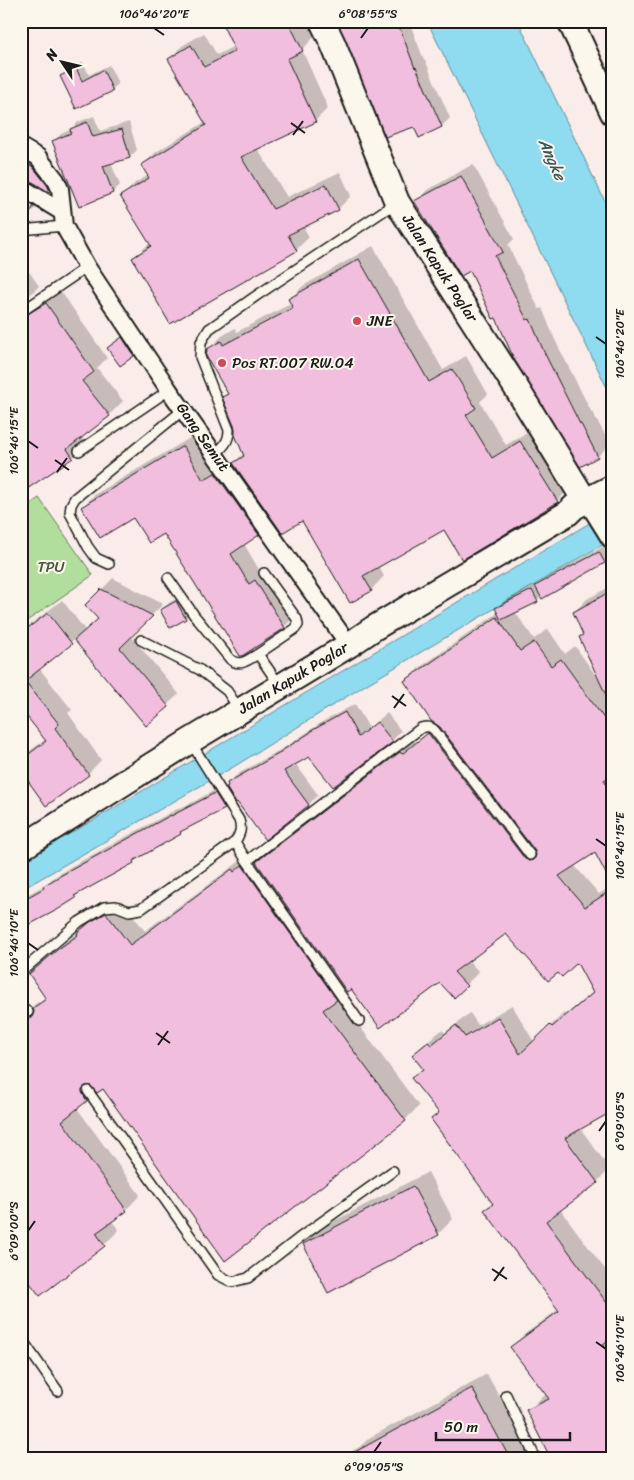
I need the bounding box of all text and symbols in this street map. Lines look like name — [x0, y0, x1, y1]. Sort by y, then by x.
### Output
text: 106°46'20"E — [119, 3, 190, 25]
text: 6°08'55"S — [339, 3, 398, 25]
north arrow — [38, 38, 88, 88]
text: N — [38, 43, 65, 67]
water label: Angke — [530, 132, 575, 187]
street label: Jalan Kapuk Poglar — [395, 208, 485, 328]
place label: JNE — [366, 308, 395, 334]
text: 106°46'20"E — [609, 308, 631, 379]
marker: JNE — [351, 315, 363, 327]
place label: Pos RT.007 RW.04 — [232, 350, 354, 376]
marker: Pos RT.007 RW.04 — [216, 357, 228, 369]
street label: Gang Semut — [169, 397, 237, 477]
text: 106°46'15"E — [3, 406, 25, 475]
park label: TPU — [37, 554, 66, 580]
street label: Jalan Kapuk Poglar — [232, 634, 354, 722]
text: 106°46'15"E — [609, 811, 631, 880]
text: 106°46'10"E — [3, 908, 25, 977]
text: 6°09'05"S — [609, 1091, 631, 1150]
text: 6°09'00"S — [3, 1201, 25, 1261]
text: 106°46'10"E — [609, 1314, 631, 1383]
scale bar — [436, 1410, 570, 1442]
text: 50 m — [444, 1414, 479, 1440]
text: 6°09'05"S — [345, 1456, 404, 1478]

